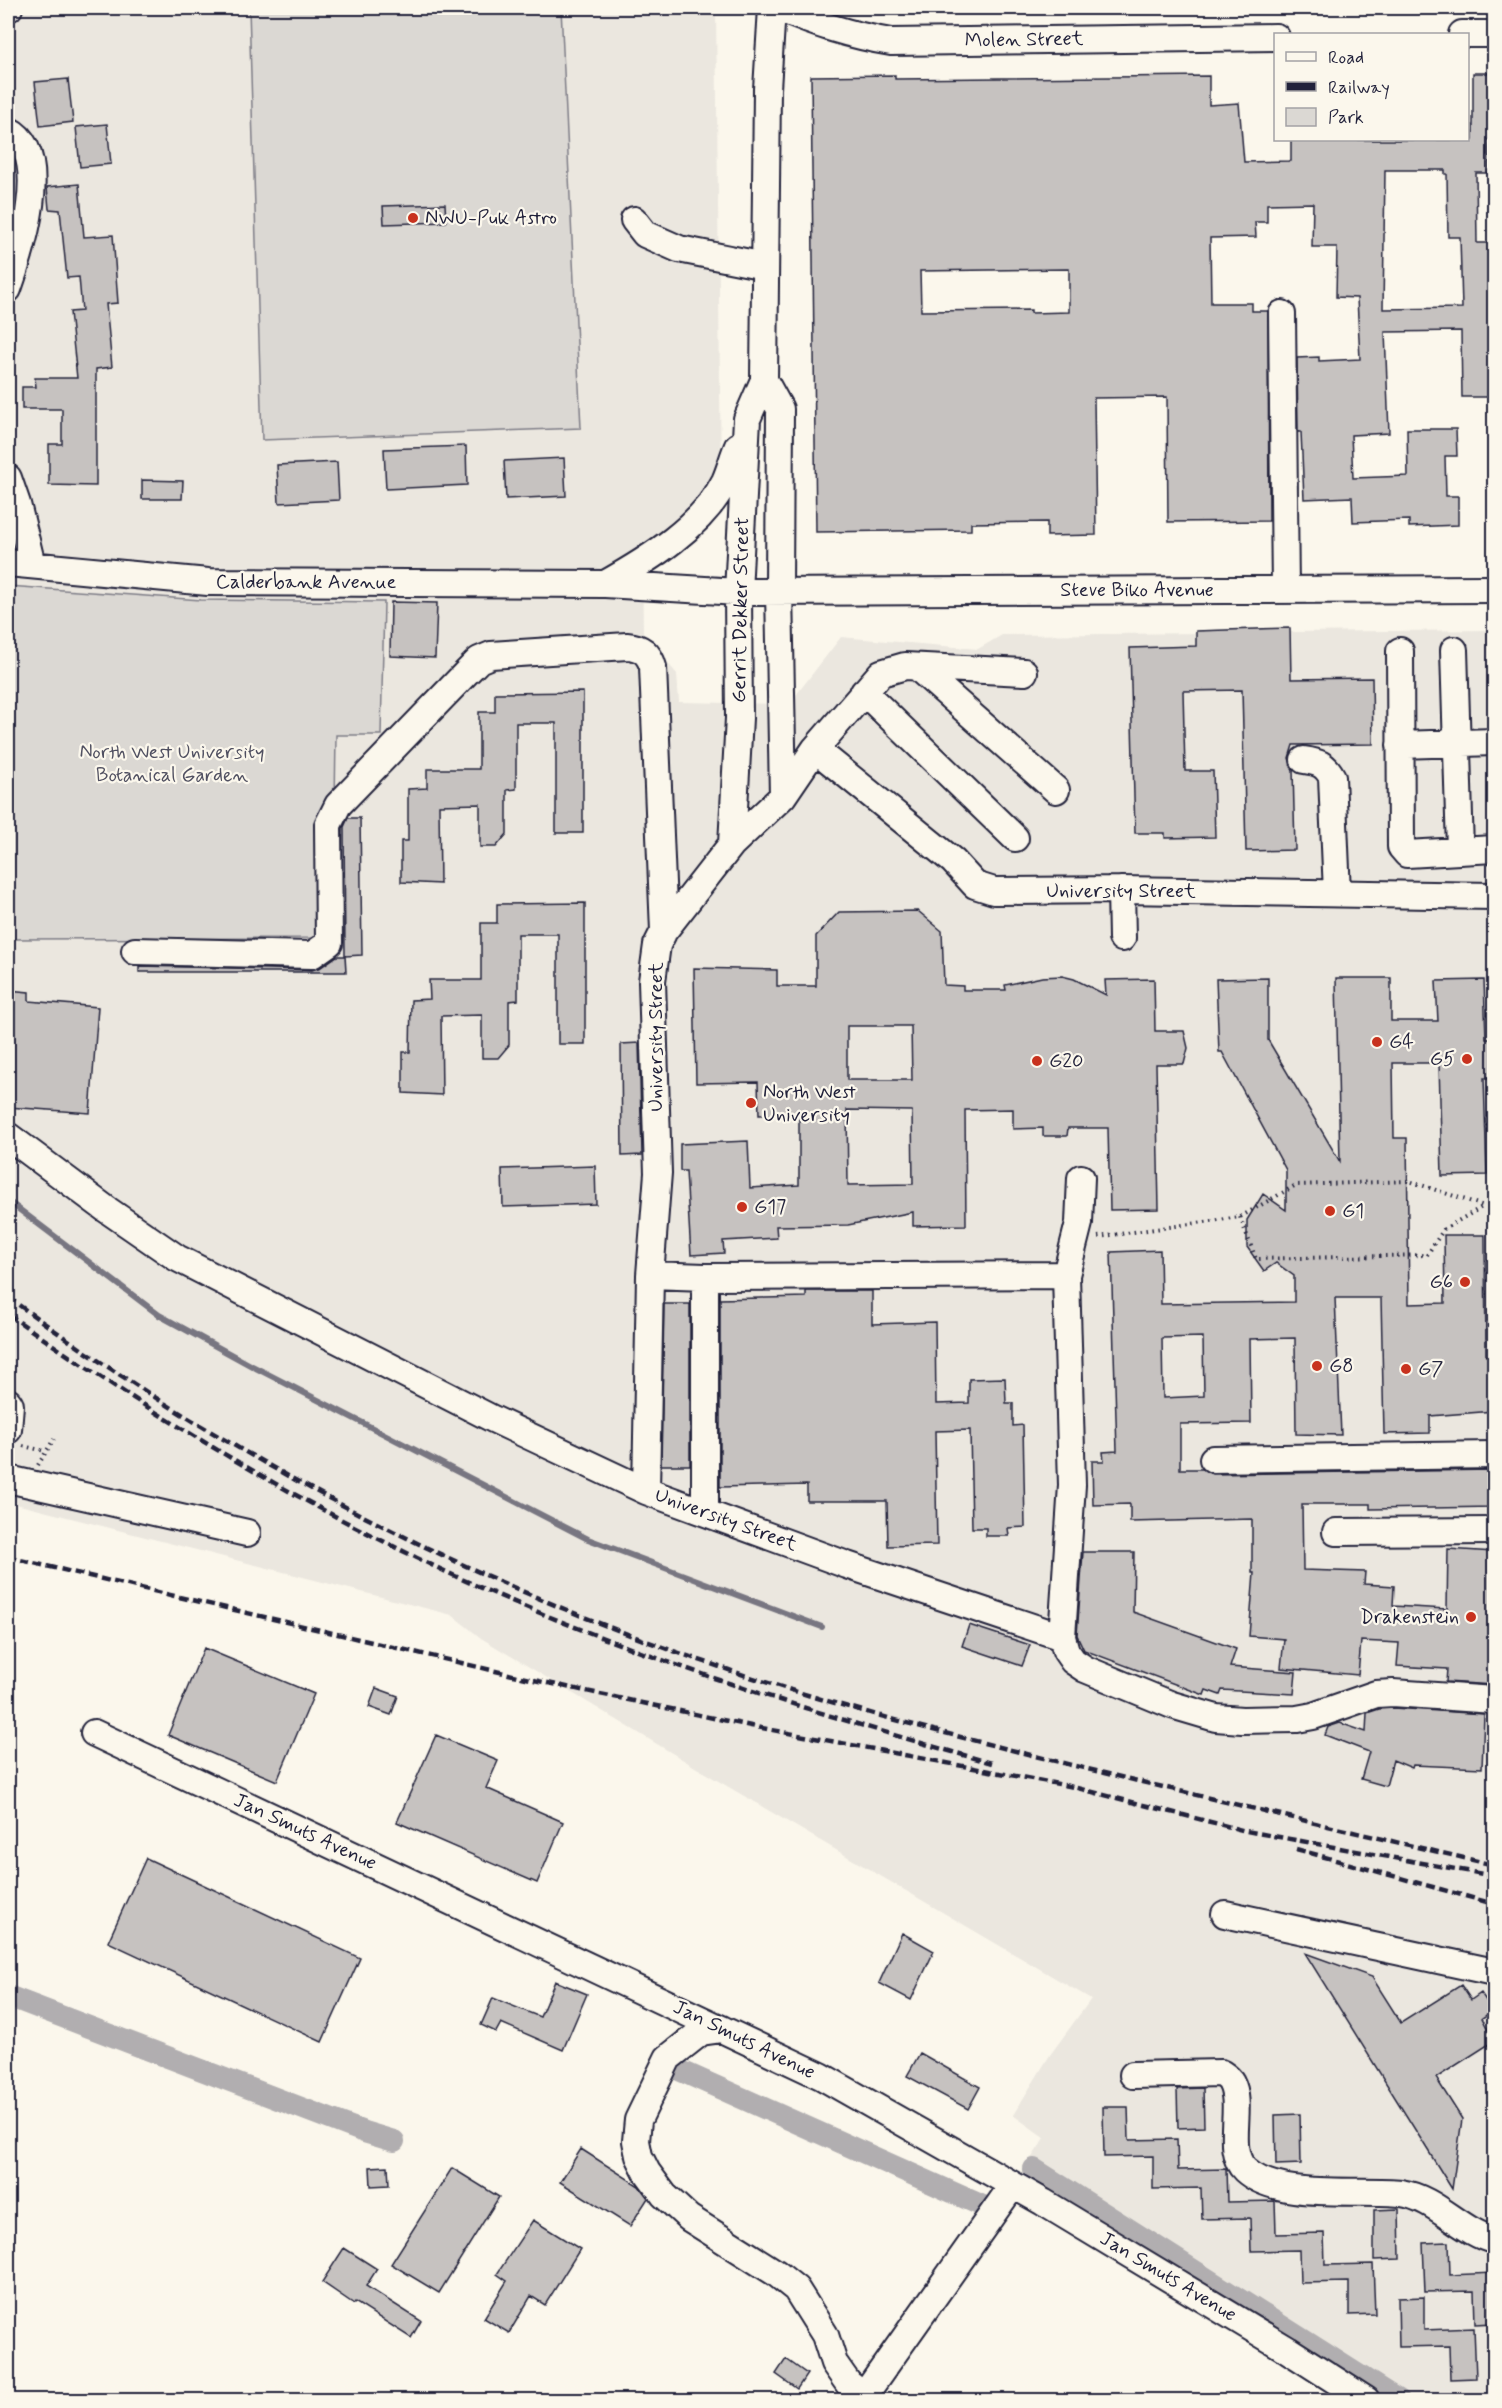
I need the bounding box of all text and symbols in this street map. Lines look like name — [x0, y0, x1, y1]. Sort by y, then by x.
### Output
street label: Molen Street — [964, 25, 1084, 55]
legend — [1274, 33, 1469, 141]
text: Road — [1328, 46, 1364, 70]
text: Railway — [1328, 76, 1390, 100]
text: Park — [1328, 106, 1364, 130]
place label: NWU-Puk Astro — [425, 205, 557, 232]
marker: NWU-Puk Astro — [406, 211, 420, 225]
street label: Gerrit Dekker Street — [726, 517, 756, 703]
street label: Calderbank Avenue — [216, 569, 396, 596]
street label: Steve Biko Avenue — [1060, 577, 1214, 604]
park label: North West University Botanical Garden — [79, 739, 265, 789]
street label: University Street — [1046, 878, 1196, 905]
street label: University Street — [643, 962, 670, 1112]
place label: G4 — [1389, 1029, 1414, 1056]
marker: G4 — [1370, 1035, 1384, 1049]
place label: G5 — [1430, 1046, 1455, 1073]
place label: G20 — [1049, 1048, 1083, 1075]
marker: G5 — [1460, 1052, 1474, 1066]
marker: G20 — [1030, 1054, 1044, 1068]
place label: North West University — [763, 1079, 856, 1129]
marker: North West University — [744, 1096, 758, 1110]
place label: G17 — [754, 1194, 786, 1221]
place label: G1 — [1342, 1198, 1364, 1225]
marker: G17 — [735, 1200, 749, 1214]
marker: G1 — [1323, 1204, 1337, 1218]
place label: G6 — [1430, 1269, 1453, 1296]
marker: G6 — [1458, 1275, 1472, 1289]
place label: G8 — [1329, 1353, 1353, 1380]
place label: G7 — [1418, 1356, 1443, 1383]
marker: G8 — [1310, 1359, 1324, 1373]
marker: G7 — [1399, 1362, 1413, 1376]
street label: University Street — [651, 1482, 801, 1558]
place label: Drakenstein — [1360, 1604, 1459, 1631]
marker: Drakenstein — [1464, 1610, 1478, 1624]
street label: Jan Smuts Avenue — [229, 1787, 381, 1877]
street label: Jan Smuts Avenue — [668, 1994, 820, 2086]
street label: Jan Smuts Avenue — [1095, 2225, 1241, 2329]

